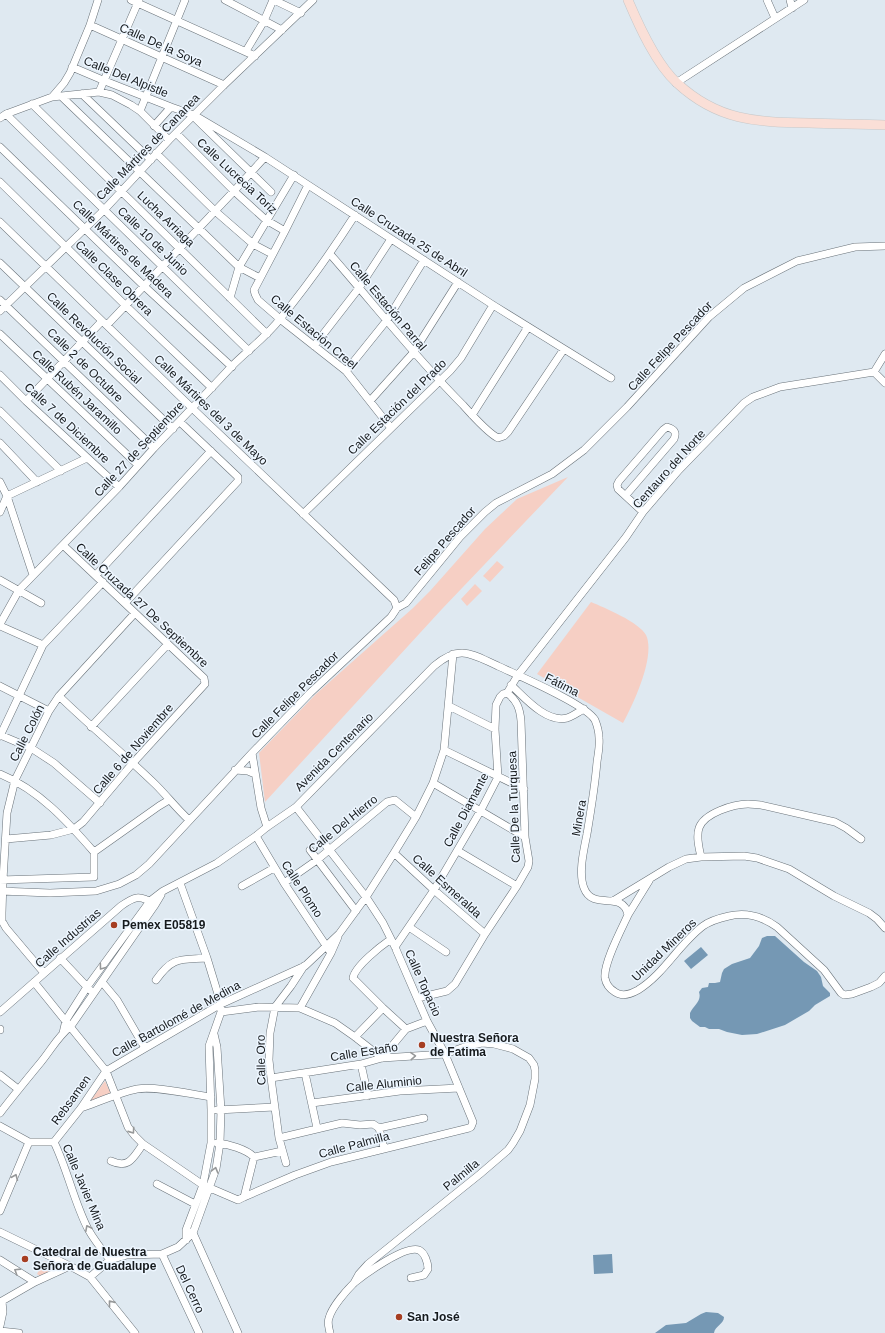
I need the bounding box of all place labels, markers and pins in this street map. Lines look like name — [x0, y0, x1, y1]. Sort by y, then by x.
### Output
place label: Pemex E05819 — [122, 918, 206, 932]
marker: Pemex E05819 — [109, 920, 119, 930]
place label: Nuestra Señora de Fatima — [430, 1031, 519, 1059]
marker: Nuestra Señora de Fatima — [417, 1040, 427, 1050]
place label: Catedral de Nuestra Señora de Guadalupe — [33, 1245, 157, 1273]
marker: Catedral de Nuestra Señora de Guadalupe — [20, 1254, 30, 1264]
place label: San José — [407, 1310, 460, 1324]
marker: San José — [394, 1312, 404, 1322]

